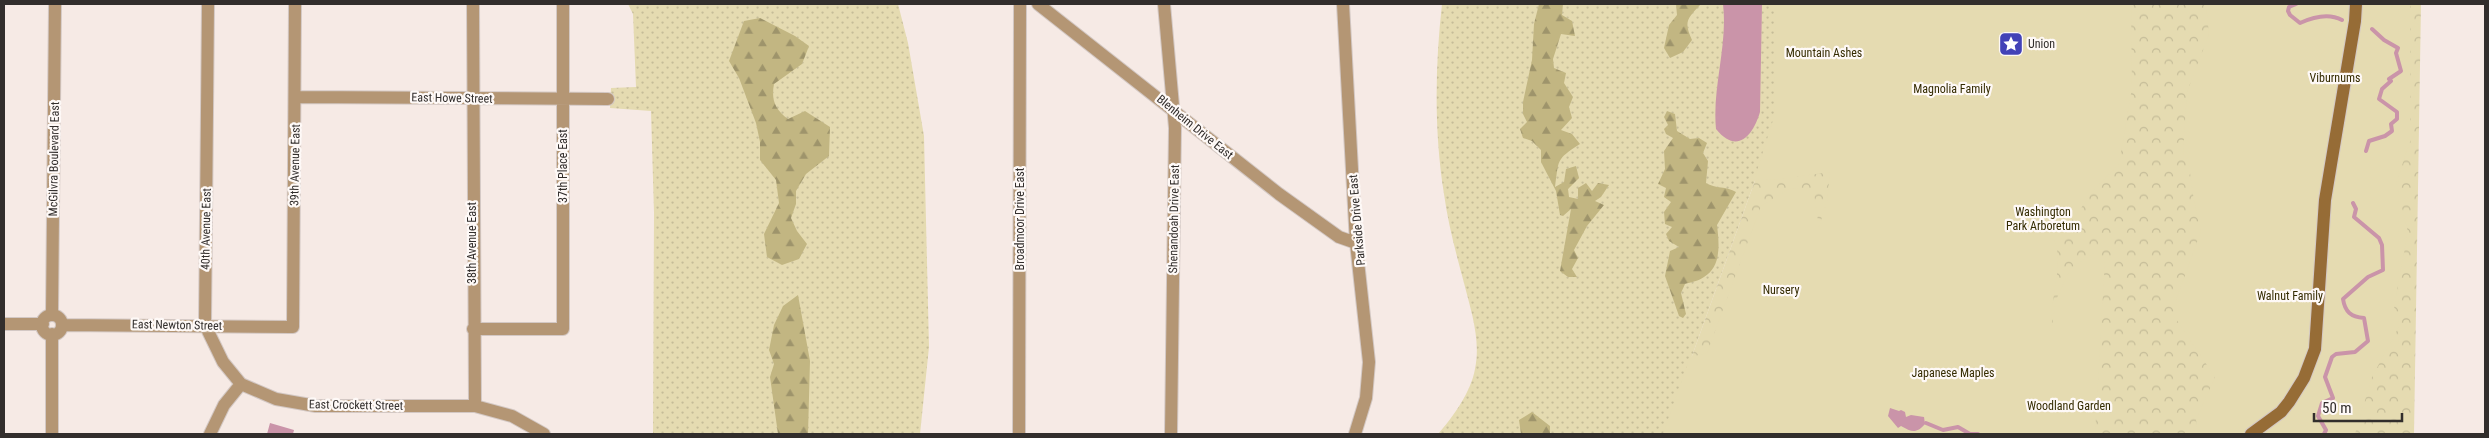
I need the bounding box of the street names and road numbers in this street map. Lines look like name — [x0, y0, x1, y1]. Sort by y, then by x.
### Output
street label: East Howe Street — [411, 90, 493, 106]
street label: Blenheim Drive East — [1154, 92, 1236, 162]
street label: McGilvra Boulevard East — [46, 101, 62, 216]
street label: 39th Avenue East — [287, 123, 303, 206]
street label: 37th Place East — [556, 129, 570, 203]
street label: Shenandoah Drive East — [1166, 164, 1182, 273]
street label: Broadmoor Drive East — [1013, 167, 1027, 270]
street label: Parkside Drive East — [1346, 173, 1368, 266]
street label: 40th Avenue East — [198, 187, 214, 270]
street label: 38th Avenue East — [465, 202, 479, 284]
street label: East Newton Street — [132, 317, 223, 333]
street label: East Crockett Street — [309, 397, 404, 413]

